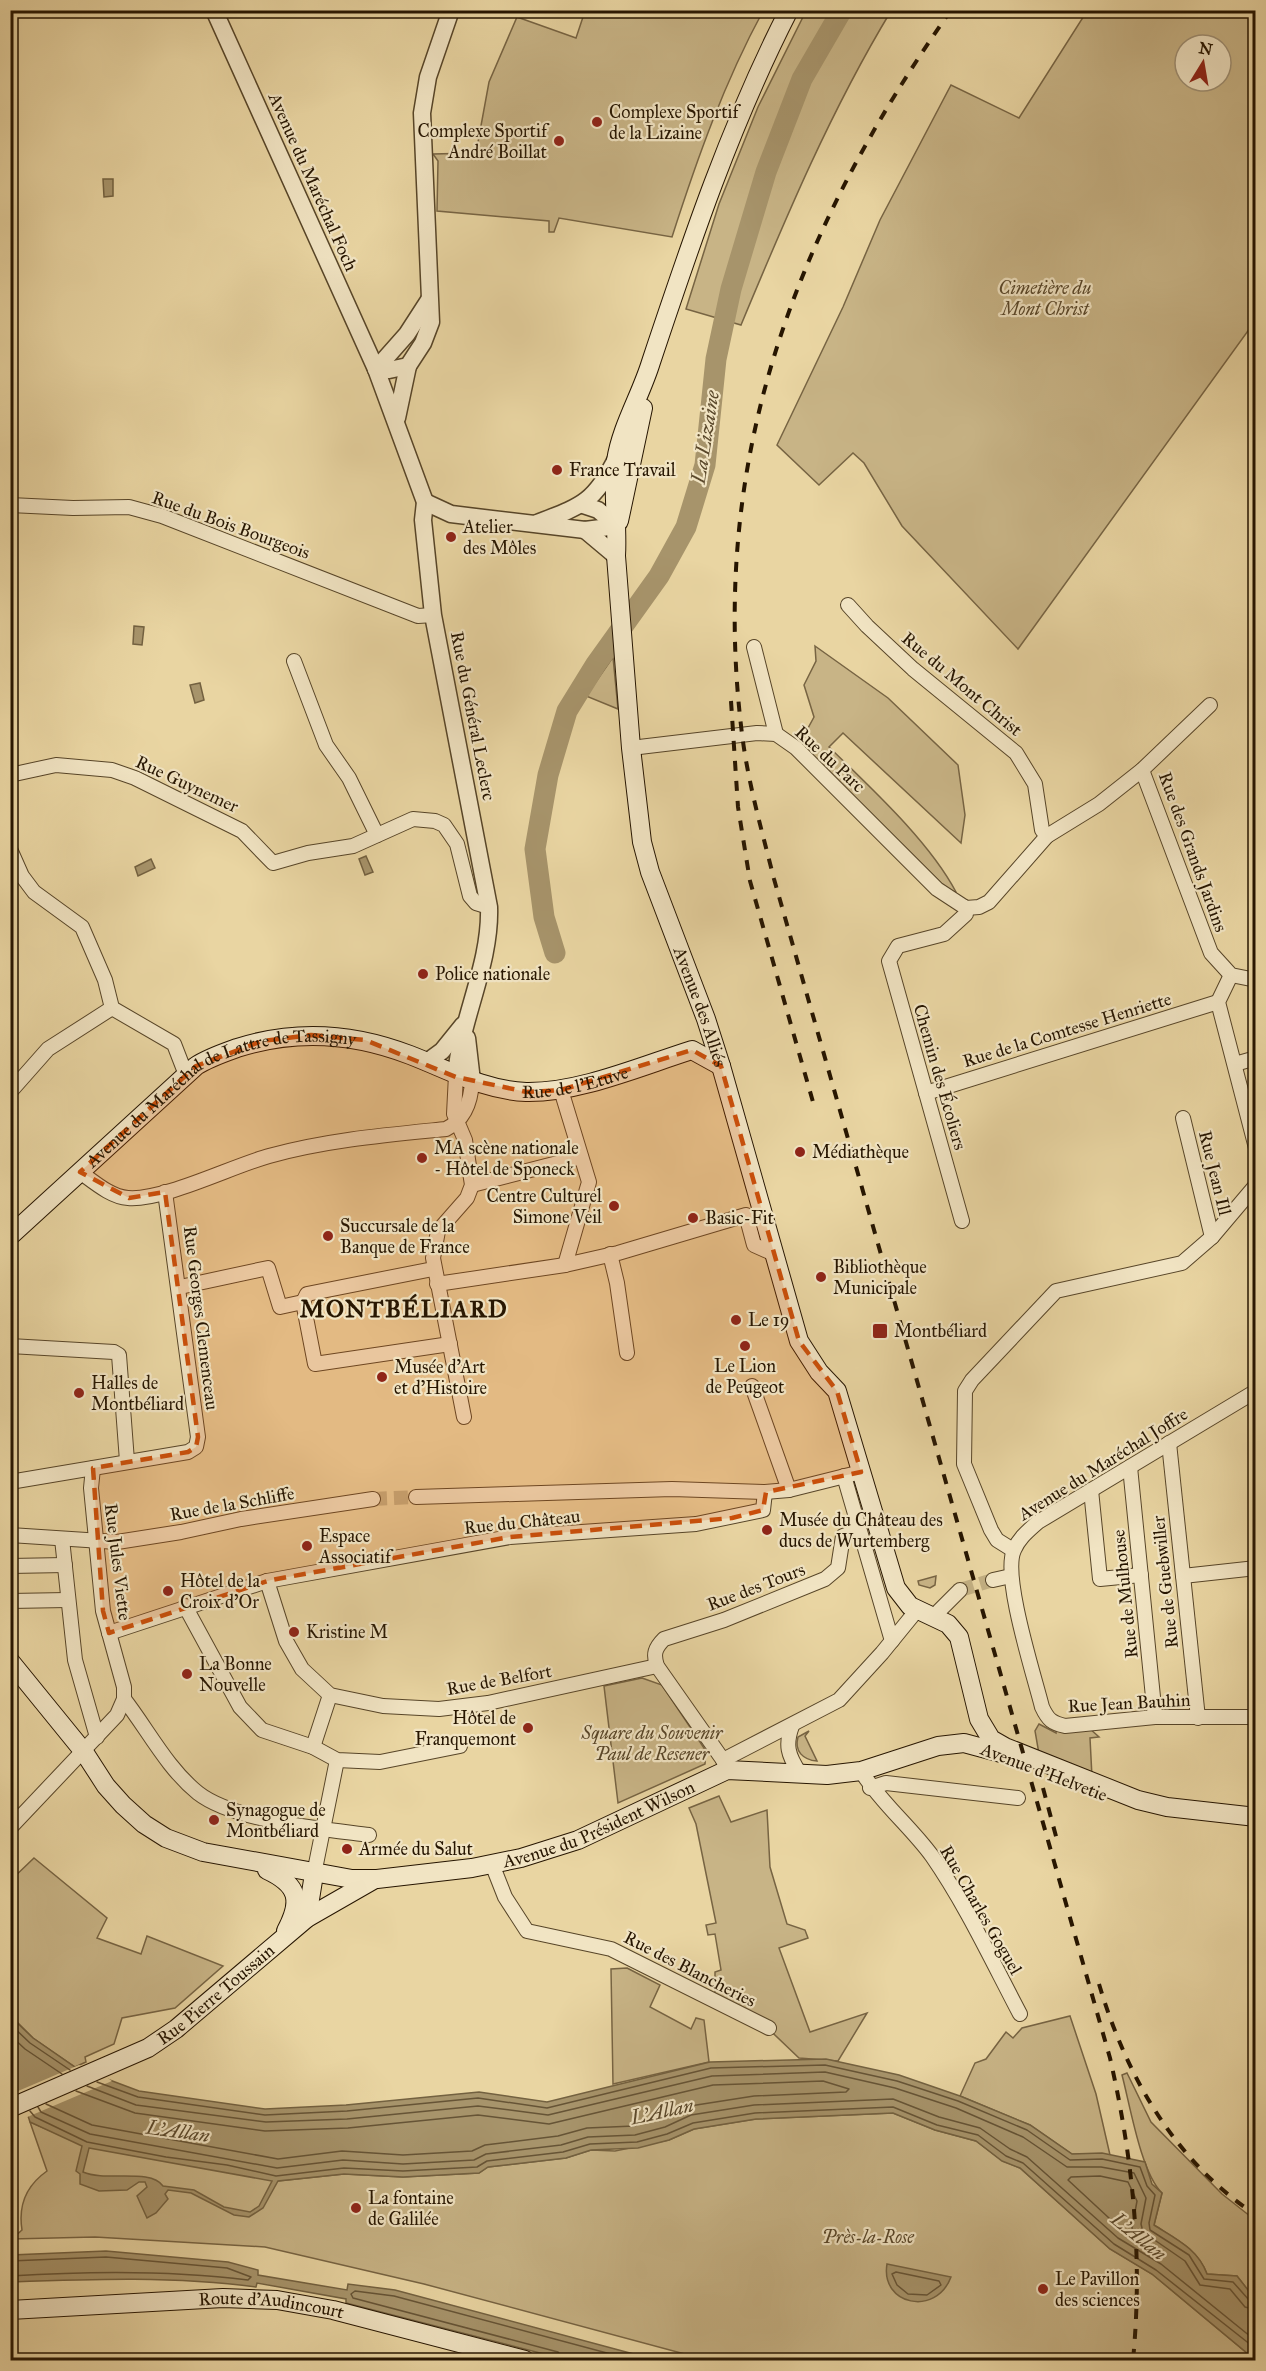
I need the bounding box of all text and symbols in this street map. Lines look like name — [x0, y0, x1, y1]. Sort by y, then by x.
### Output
north arrow — [1173, 33, 1233, 93]
text: N — [1197, 38, 1215, 59]
street label: Avenue du Maréchal Foch — [263, 89, 362, 275]
place label: Complexe Sportif de la Lizaine — [609, 101, 741, 144]
marker: Complexe Sportif de la Lizaine — [590, 115, 604, 129]
place label: Complexe Sportif André Boillat — [417, 120, 550, 163]
marker: Complexe Sportif André Boillat — [552, 134, 566, 148]
park label: Cimetière du Mont Christ — [999, 277, 1091, 320]
water label: La Lizaine — [686, 388, 724, 486]
place label: France Travail — [569, 459, 676, 481]
marker: France Travail — [550, 463, 564, 477]
street label: Rue du Bois Bourgeois — [149, 486, 313, 565]
place label: Atelier des Môles — [462, 516, 536, 559]
marker: Atelier des Môles — [444, 530, 458, 544]
street label: Rue du Mont Christ — [897, 627, 1027, 741]
street label: Rue du Général Leclerc — [446, 630, 500, 803]
street label: Rue du Parc — [790, 721, 870, 797]
street label: Rue Guynemer — [132, 751, 242, 818]
street label: Rue des Grands Jardins — [1153, 769, 1232, 935]
street label: Avenue des Alliés — [668, 943, 732, 1070]
place label: Police nationale — [435, 963, 550, 985]
marker: Police nationale — [416, 967, 430, 981]
street label: Rue de la Comtesse Henriette — [960, 988, 1174, 1072]
street label: Chemin des Écoliers — [909, 1001, 973, 1152]
street label: Avenue du Maréchal de Lattre de Tassigny — [81, 1025, 358, 1173]
street label: Rue de l'Etuve — [522, 1061, 631, 1103]
street label: Rue Jean Ill — [1193, 1128, 1236, 1218]
place label: MA scène nationale - Hôtel de Sponeck — [434, 1137, 579, 1180]
place label: Médiathèque — [812, 1141, 909, 1164]
marker: Médiathèque — [793, 1145, 807, 1159]
marker: MA scène nationale - Hôtel de Sponeck — [415, 1151, 429, 1165]
place label: Centre Culturel Simone Veil — [487, 1185, 602, 1228]
marker: Centre Culturel Simone Veil — [607, 1199, 621, 1213]
place label: Basic-Fit — [705, 1207, 775, 1229]
marker: Basic-Fit — [686, 1211, 700, 1225]
place label: Succursale de la Banque de France — [340, 1215, 470, 1259]
street label: Rue Georges Clemenceau — [178, 1225, 223, 1412]
marker: Succursale de la Banque de France — [321, 1229, 335, 1243]
place label: Bibliothèque Municipale — [833, 1256, 927, 1299]
marker: Bibliothèque Municipale — [814, 1270, 828, 1284]
district label: MONTBÉLIARD — [300, 1293, 508, 1324]
place label: Le 19 — [748, 1309, 789, 1331]
marker: Le 19 — [729, 1313, 743, 1327]
place label: Montbéliard — [894, 1320, 987, 1342]
marker: Montbéliard — [871, 1322, 889, 1340]
marker: Le Lion de Peugeot — [738, 1339, 752, 1353]
place label: Le Lion de Peugeot — [706, 1355, 785, 1399]
place label: Musée d'Art et d'Histoire — [394, 1356, 487, 1399]
marker: Musée d'Art et d'Histoire — [375, 1370, 389, 1384]
place label: Halles de Montbéliard — [91, 1372, 184, 1415]
marker: Halles de Montbéliard — [72, 1386, 86, 1400]
street label: Avenue du Maréchal Joffre — [1013, 1403, 1192, 1527]
street label: Rue de la Schliffe — [168, 1482, 296, 1526]
street label: Rue Jules Viette — [99, 1502, 136, 1622]
street label: Rue du Château — [463, 1505, 582, 1539]
place label: Musée du Château des ducs de Wurtemberg — [779, 1509, 943, 1553]
street label: Rue de Guebwiller — [1147, 1514, 1183, 1649]
marker: Musée du Château des ducs de Wurtemberg — [760, 1523, 774, 1537]
place label: Espace Associatif — [318, 1525, 394, 1568]
street label: Rue de Mulhouse — [1107, 1528, 1143, 1660]
marker: Espace Associatif — [300, 1539, 314, 1553]
street label: Rue des Tours — [704, 1558, 808, 1616]
place label: Hôtel de la Croix d'Or — [180, 1570, 260, 1613]
marker: Hôtel de la Croix d'Or — [161, 1584, 175, 1598]
place label: Kristine M — [306, 1621, 388, 1643]
marker: Kristine M — [287, 1625, 301, 1639]
place label: La Bonne Nouvelle — [199, 1653, 272, 1696]
street label: Rue de Belfort — [445, 1660, 554, 1700]
marker: La Bonne Nouvelle — [180, 1667, 194, 1681]
street label: Rue Jean Bauhin — [1067, 1689, 1191, 1718]
place label: Hôtel de Franquemont — [415, 1707, 517, 1751]
marker: Hôtel de Franquemont — [521, 1721, 535, 1735]
park label: Square du Souvenir Paul de Resener — [580, 1722, 724, 1765]
street label: Avenue d'Helvetie — [977, 1737, 1110, 1806]
street label: Avenue du Président Wilson — [500, 1776, 698, 1873]
place label: Synagogue de Montbéliard — [226, 1799, 326, 1842]
marker: Synagogue de Montbéliard — [207, 1813, 221, 1827]
place label: Armée du Salut — [358, 1838, 474, 1860]
street label: Rue Charles Goguel — [934, 1841, 1027, 1979]
marker: Armée du Salut — [340, 1842, 354, 1856]
street label: Rue des Blancheries — [620, 1926, 760, 2012]
street label: Rue Pierre Toussain — [153, 1939, 279, 2050]
water label: L'Allan — [627, 2093, 696, 2130]
water label: L'Allan — [144, 2115, 212, 2147]
place label: La fontaine de Galilée — [368, 2187, 454, 2230]
marker: La fontaine de Galilée — [349, 2201, 363, 2215]
water label: L'Allan — [1106, 2206, 1172, 2266]
park label: Près-la-Rose — [822, 2226, 915, 2248]
place label: Le Pavillon des sciences — [1055, 2268, 1140, 2311]
marker: Le Pavillon des sciences — [1036, 2282, 1050, 2296]
street label: Route d'Audincourt — [198, 2287, 347, 2324]

